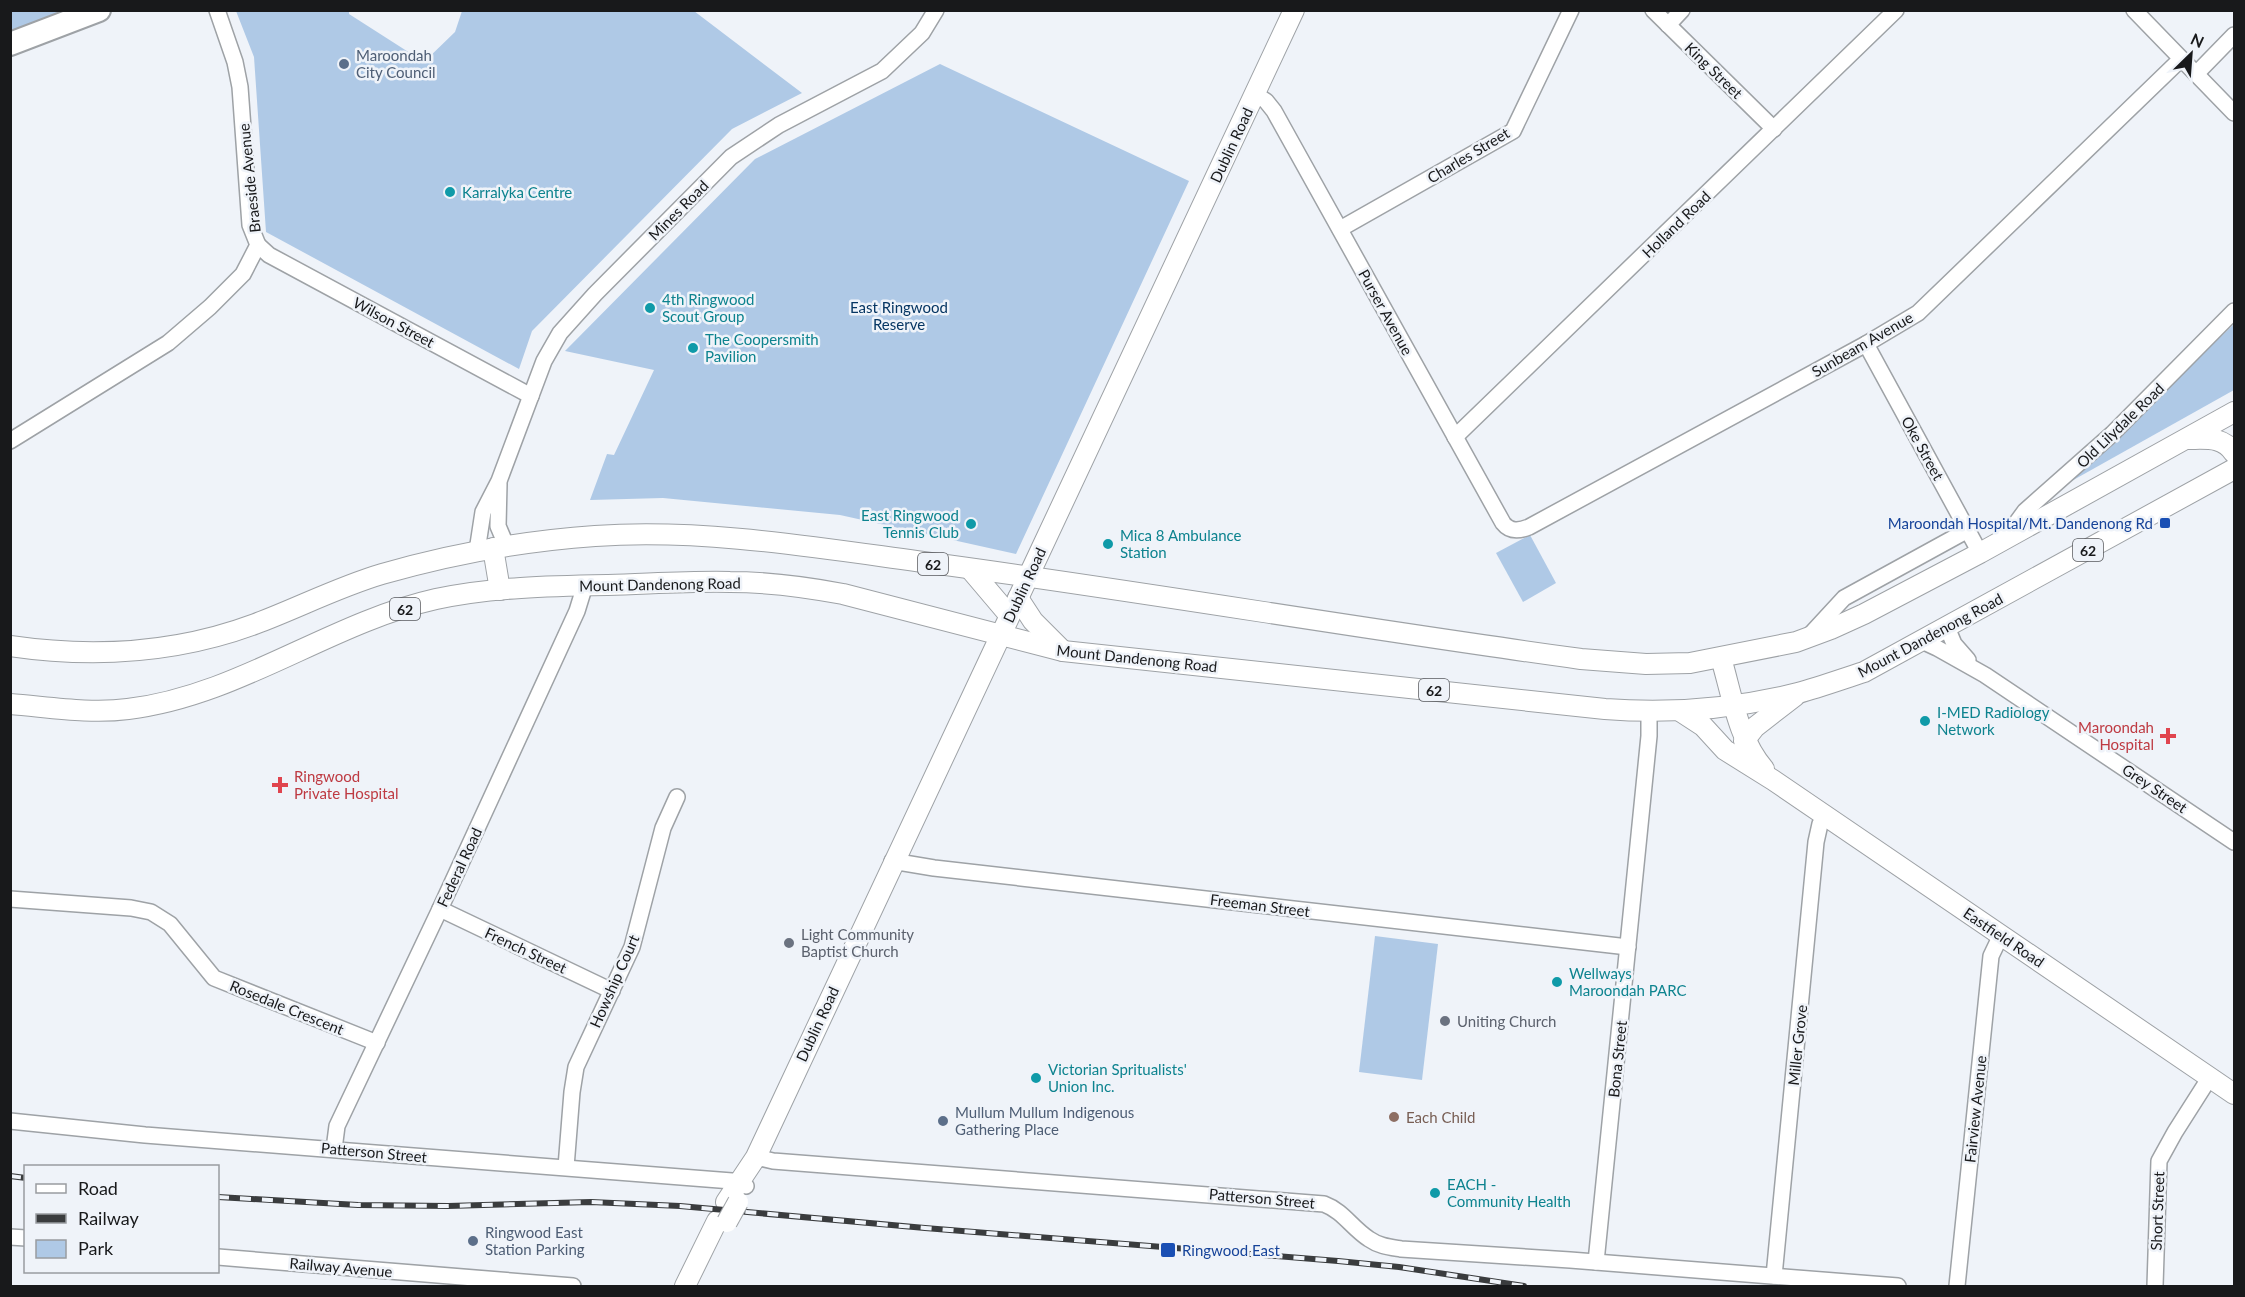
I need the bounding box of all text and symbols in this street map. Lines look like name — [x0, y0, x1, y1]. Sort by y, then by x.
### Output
north arrow — [2161, 24, 2221, 84]
text: N — [2188, 29, 2207, 51]
street label: King Street — [1681, 38, 1747, 102]
place label: Maroondah City Council — [356, 46, 436, 81]
marker: Maroondah City Council — [337, 57, 351, 71]
street label: Dublin Road — [1206, 105, 1256, 185]
street label: Braeside Avenue — [234, 122, 264, 233]
street label: Charles Street — [1424, 123, 1513, 187]
street label: Mines Road — [644, 176, 712, 244]
place label: Karralyka Centre — [462, 183, 572, 201]
marker: Karralyka Centre — [443, 185, 457, 199]
street label: Holland Road — [1638, 187, 1714, 261]
street label: Purser Avenue — [1355, 266, 1417, 358]
place label: 4th Ringwood Scout Group — [662, 290, 754, 325]
street label: Wilson Street — [350, 293, 438, 351]
park label: East Ringwood Reserve — [850, 298, 948, 333]
marker: 4th Ringwood Scout Group — [643, 301, 657, 315]
street label: Sunbeam Avenue — [1808, 308, 1916, 380]
place label: The Coopersmith Pavilion — [705, 330, 819, 365]
marker: The Coopersmith Pavilion — [686, 341, 700, 355]
street label: Old Lilydale Road — [2073, 379, 2167, 471]
street label: Oke Street — [1898, 413, 1948, 484]
place label: East Ringwood Tennis Club — [861, 506, 959, 541]
place label: Maroondah Hospital/Mt. Dandenong Rd — [1888, 514, 2153, 532]
marker: Maroondah Hospital/Mt. Dandenong Rd — [2158, 516, 2172, 530]
marker: East Ringwood Tennis Club — [964, 517, 978, 531]
place label: Mica 8 Ambulance Station — [1120, 526, 1242, 561]
marker: Mica 8 Ambulance Station — [1101, 537, 1115, 551]
road number: 62 — [2073, 539, 2103, 561]
street label: Dublin Road — [999, 545, 1049, 625]
road number: 62 — [918, 553, 948, 575]
street label: Mount Dandenong Road — [579, 574, 741, 594]
street label: Mount Dandenong Road — [1854, 589, 2006, 681]
road number: 62 — [390, 598, 420, 620]
street label: Mount Dandenong Road — [1056, 641, 1218, 675]
road number: 62 — [1419, 679, 1449, 701]
place label: I-MED Radiology Network — [1937, 703, 2050, 738]
marker: I-MED Radiology Network — [1918, 714, 1932, 728]
place label: Maroondah Hospital — [2078, 718, 2154, 753]
marker: Maroondah Hospital — [2159, 727, 2177, 745]
street label: Grey Street — [2119, 760, 2191, 817]
place label: Ringwood Private Hospital — [294, 767, 399, 802]
marker: Ringwood Private Hospital — [271, 776, 289, 794]
street label: Federal Road — [433, 824, 485, 910]
street label: Freeman Street — [1209, 890, 1312, 920]
street label: Eastfield Road — [1960, 903, 2048, 971]
street label: French Street — [482, 923, 570, 977]
place label: Light Community Baptist Church — [801, 925, 914, 960]
street label: Howship Court — [586, 931, 643, 1030]
marker: Light Community Baptist Church — [782, 936, 796, 950]
place label: Wellways Maroondah PARC — [1569, 964, 1686, 999]
marker: Wellways Maroondah PARC — [1550, 975, 1564, 989]
street label: Rosedale Crescent — [227, 976, 347, 1038]
street label: Dublin Road — [792, 984, 842, 1064]
street label: Miller Grove — [1784, 1004, 1810, 1086]
place label: Uniting Church — [1457, 1012, 1556, 1030]
marker: Uniting Church — [1438, 1014, 1452, 1028]
street label: Bona Street — [1604, 1019, 1630, 1098]
street label: Fairview Avenue — [1960, 1054, 1990, 1163]
place label: Victorian Spritualists' Union Inc. — [1048, 1060, 1187, 1095]
marker: Victorian Spritualists' Union Inc. — [1029, 1071, 1043, 1085]
place label: Mullum Mullum Indigenous Gathering Place — [955, 1103, 1134, 1138]
place label: Each Child — [1406, 1108, 1475, 1126]
marker: Each Child — [1387, 1110, 1401, 1124]
marker: Mullum Mullum Indigenous Gathering Place — [936, 1114, 950, 1128]
street label: Patterson Street — [320, 1138, 428, 1166]
legend — [24, 1165, 219, 1273]
street label: Short Street — [2147, 1171, 2167, 1251]
place label: EACH - Community Health — [1447, 1175, 1571, 1210]
text: Road — [78, 1177, 118, 1199]
street label: Patterson Street — [1208, 1184, 1316, 1212]
marker: EACH - Community Health — [1428, 1186, 1442, 1200]
text: Railway — [78, 1207, 139, 1229]
place label: Ringwood East Station Parking — [485, 1223, 585, 1258]
marker: Ringwood East Station Parking — [466, 1234, 480, 1248]
text: Park — [78, 1237, 114, 1259]
marker: Ringwood East — [1159, 1241, 1177, 1259]
place label: Ringwood East — [1182, 1241, 1281, 1259]
street label: Railway Avenue — [289, 1254, 393, 1280]

